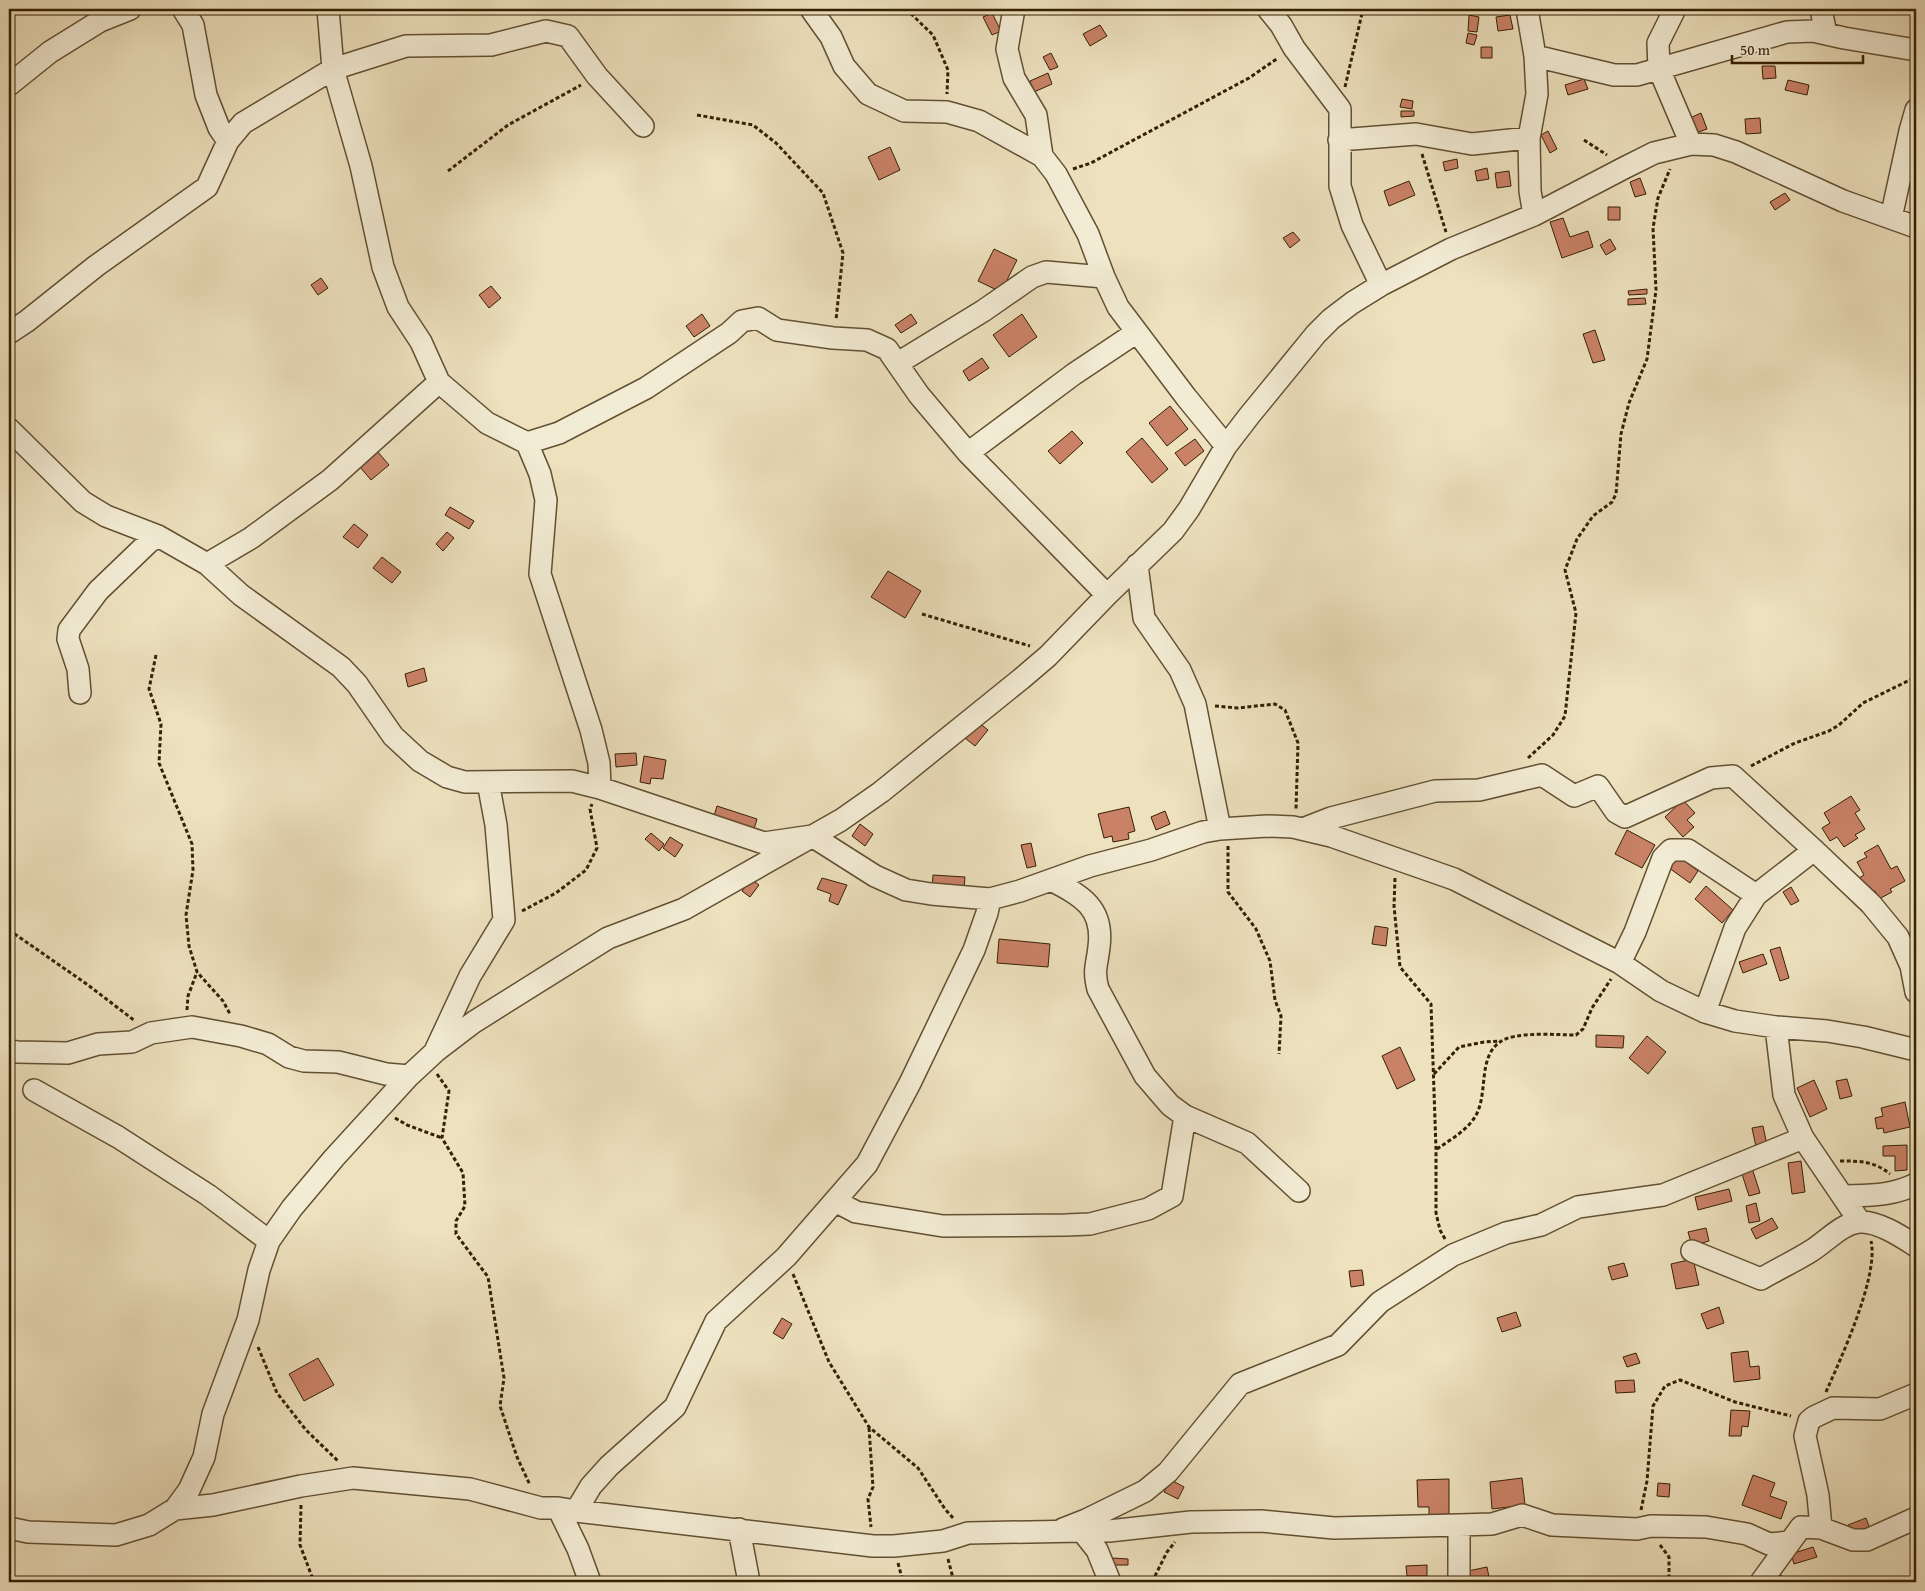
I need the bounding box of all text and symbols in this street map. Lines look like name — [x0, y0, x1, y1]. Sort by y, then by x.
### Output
scale bar — [1732, 32, 1864, 64]
text: 50 m — [1740, 39, 1771, 60]

